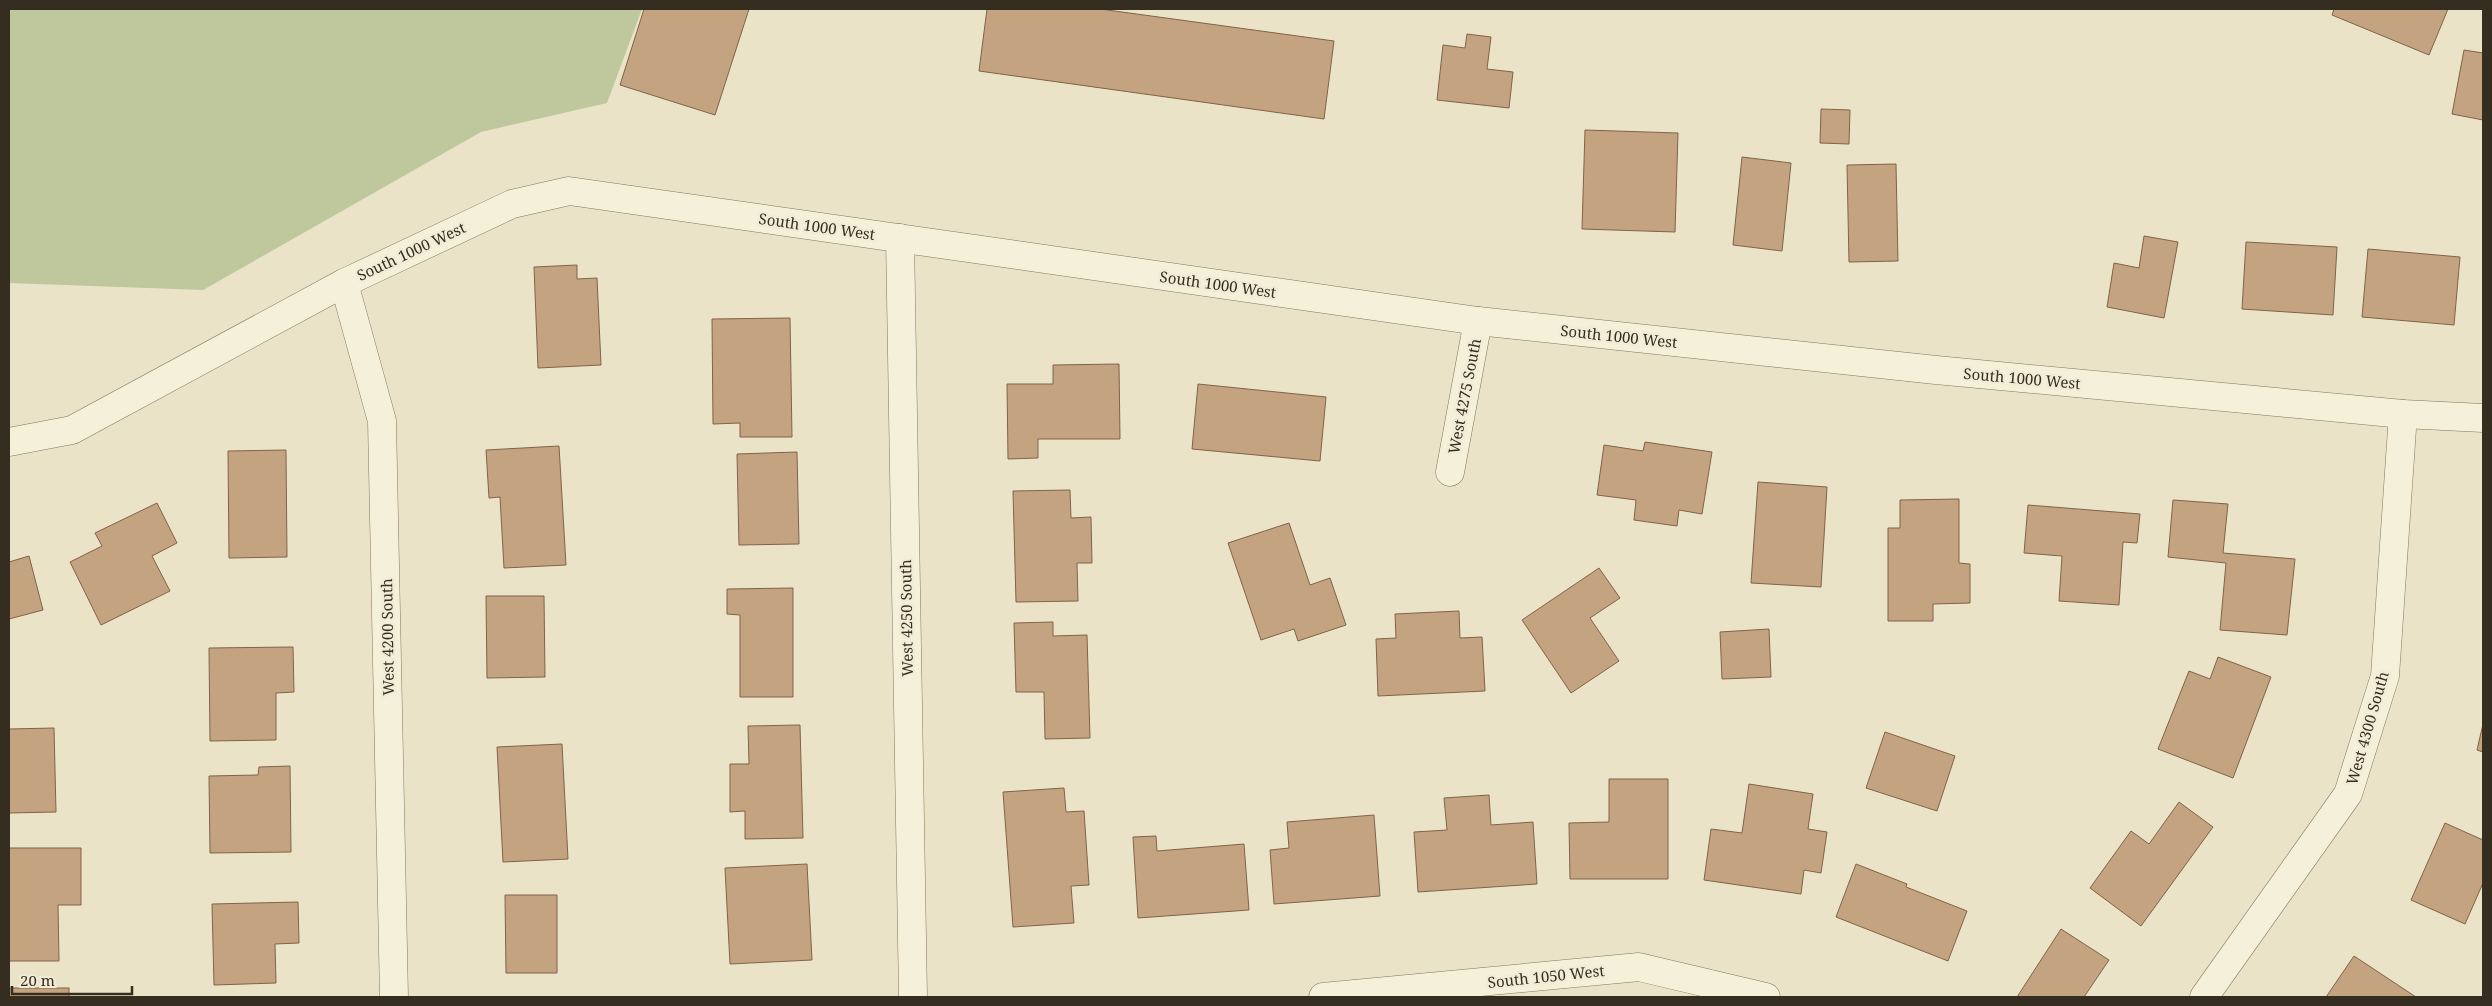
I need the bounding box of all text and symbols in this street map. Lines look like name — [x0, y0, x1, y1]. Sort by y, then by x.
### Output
street label: South 1000 West — [757, 208, 877, 244]
street label: South 1000 West — [354, 217, 468, 285]
street label: South 1000 West — [1158, 266, 1278, 302]
street label: South 1000 West — [1560, 320, 1678, 352]
street label: West 4275 South — [1443, 336, 1485, 456]
street label: South 1000 West — [1963, 363, 2081, 393]
street label: West 4250 South — [895, 559, 917, 677]
street label: West 4200 South — [376, 578, 398, 696]
street label: West 4300 South — [2341, 668, 2393, 787]
street label: South 1050 West — [1487, 960, 1605, 992]
scale bar — [12, 964, 132, 996]
text: 20 m — [20, 970, 55, 990]

